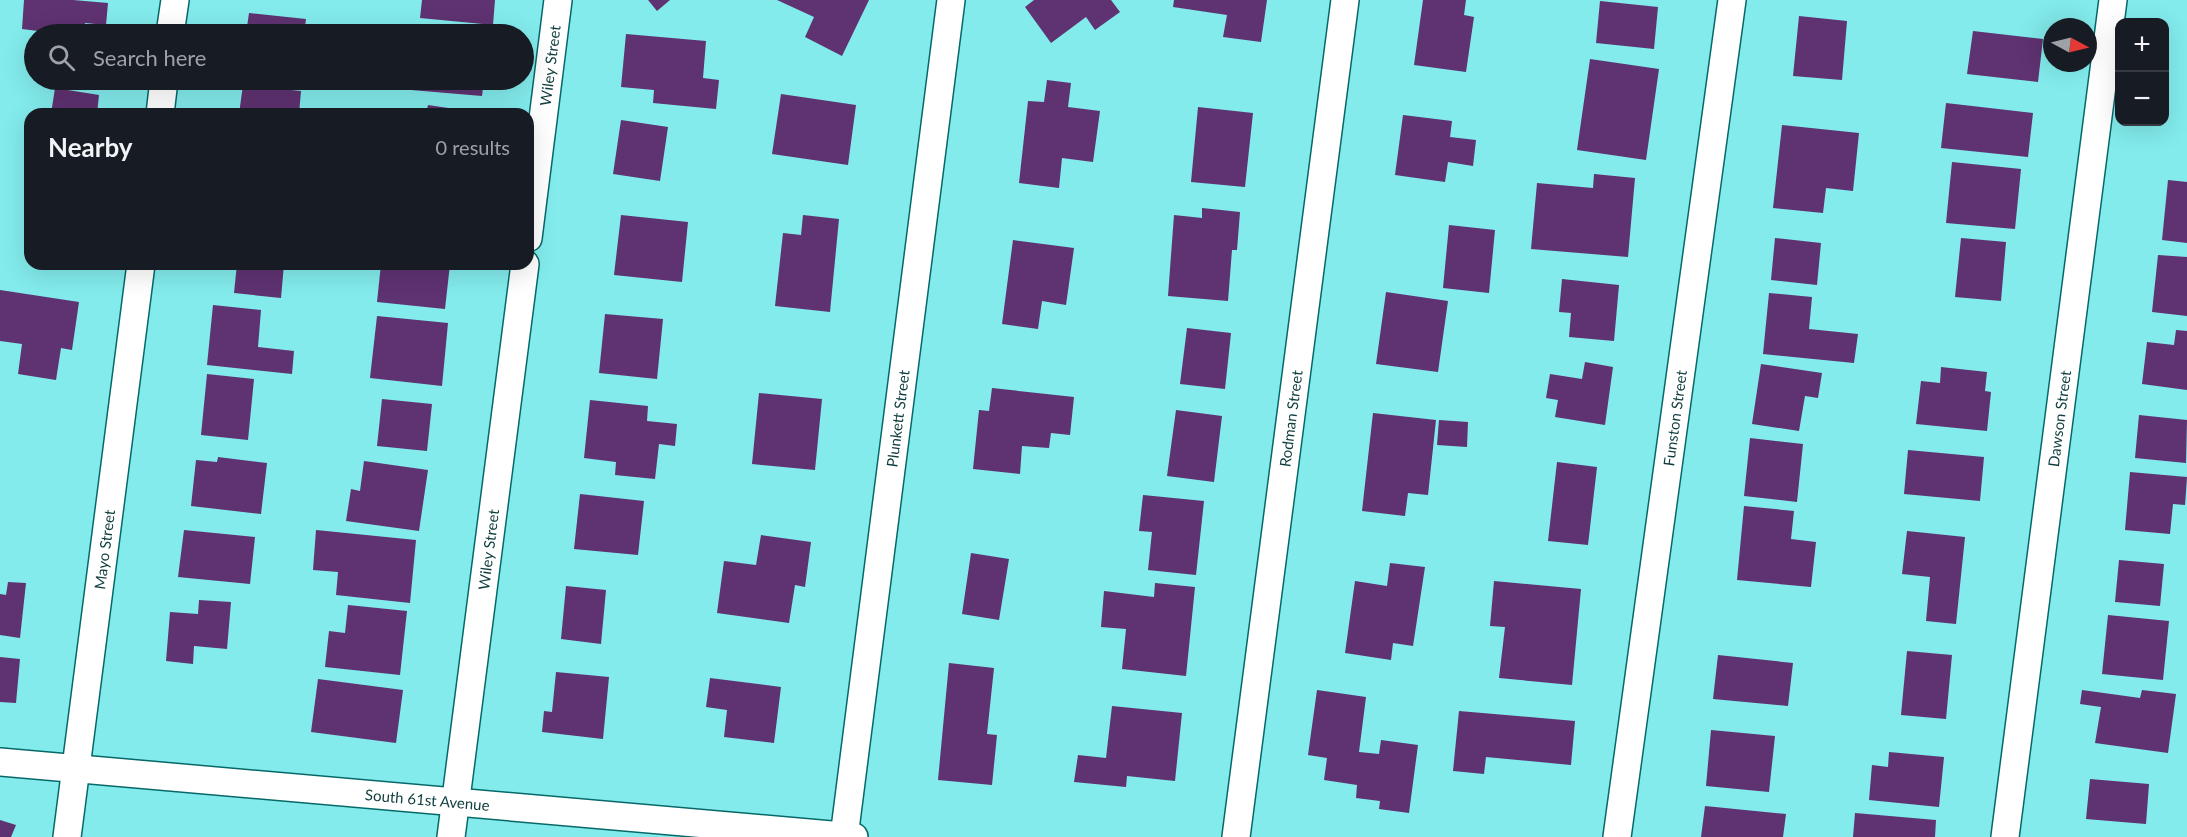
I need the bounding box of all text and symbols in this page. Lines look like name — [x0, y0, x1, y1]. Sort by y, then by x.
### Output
north arrow — [2043, 18, 2097, 72]
map controls — [2115, 18, 2169, 126]
button: + — [2115, 18, 2169, 72]
street label: Wiley Street — [536, 23, 564, 107]
search box — [24, 24, 534, 90]
icon: search — [45, 41, 78, 74]
text: Search here — [93, 44, 206, 71]
button: − — [2115, 72, 2169, 126]
text: Nearby — [48, 131, 133, 163]
text: 0 results — [435, 135, 510, 159]
street label: Plunkett Street — [882, 368, 913, 468]
street label: Rodman Street — [1275, 368, 1306, 468]
street label: Funston Street — [1659, 368, 1690, 467]
street label: Dawson Street — [2044, 369, 2074, 468]
street label: Wiley Street — [474, 507, 502, 591]
street label: Mayo Street — [90, 508, 118, 590]
street label: South 61st Avenue — [364, 785, 490, 814]

